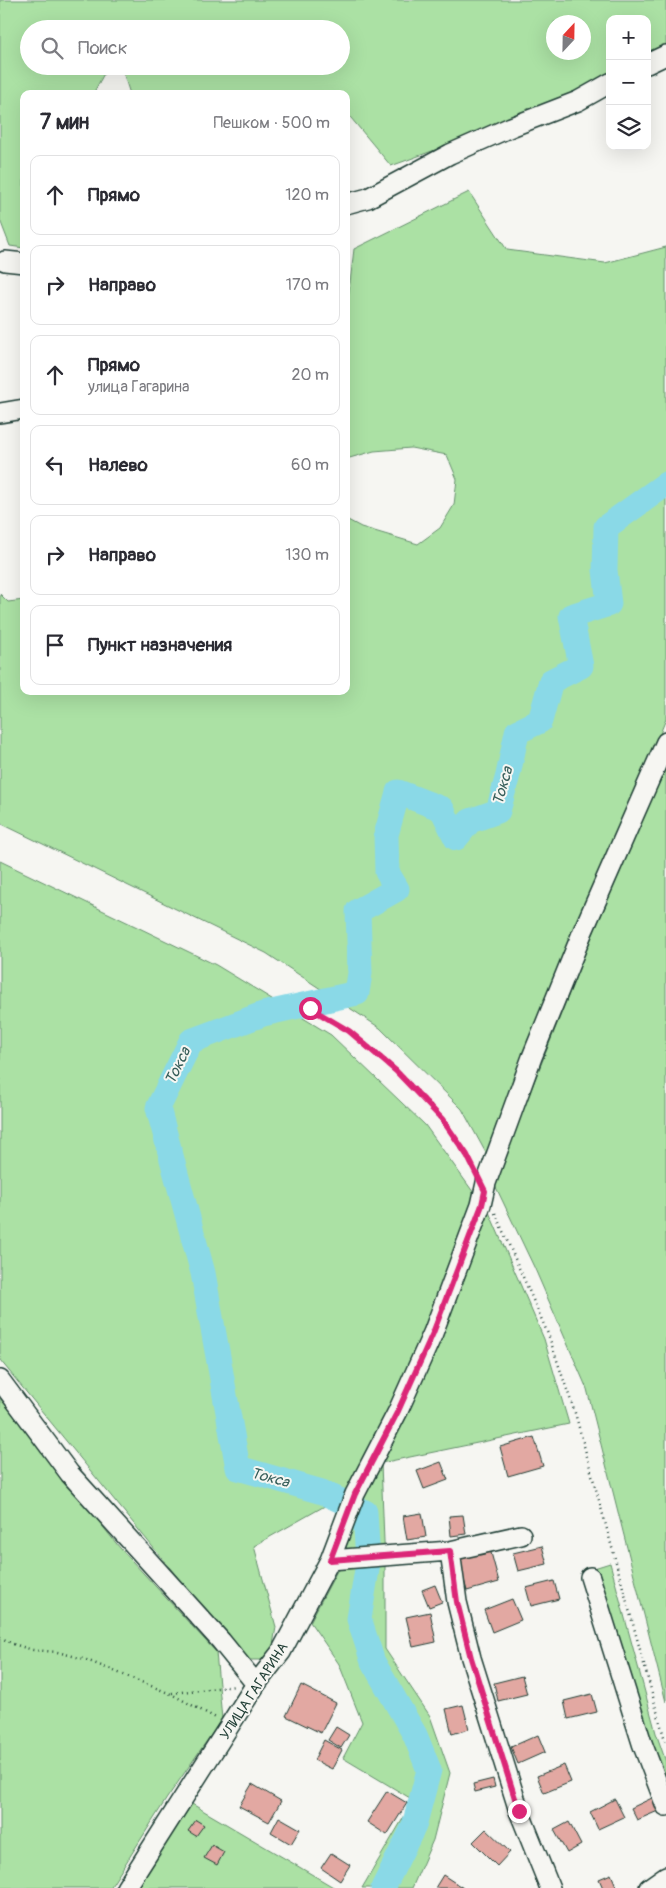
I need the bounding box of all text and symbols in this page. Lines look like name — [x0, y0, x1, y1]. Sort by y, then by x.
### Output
north arrow — [546, 15, 591, 60]
map controls — [606, 15, 651, 150]
button: + — [606, 15, 651, 60]
search box — [20, 20, 350, 75]
icon: search — [38, 34, 66, 62]
text: Поиск — [78, 36, 128, 60]
button: − — [606, 60, 651, 105]
button: layers — [606, 105, 651, 150]
text: 7 мин — [40, 109, 89, 136]
text: Пешком · 500 m — [213, 113, 330, 133]
icon: ahead — [41, 181, 69, 209]
text: Прямо — [88, 183, 140, 207]
text: 120 m — [285, 185, 329, 205]
icon: right — [41, 271, 69, 299]
text: Направо — [88, 273, 156, 297]
text: 170 m — [286, 275, 329, 295]
text: Прямо — [88, 353, 140, 377]
icon: ahead — [41, 361, 69, 389]
text: 20 m — [291, 365, 329, 385]
text: улица Гагарина — [88, 377, 189, 397]
icon: left — [41, 451, 69, 479]
text: Налево — [88, 453, 148, 477]
text: 60 m — [291, 455, 329, 475]
icon: right — [41, 541, 69, 569]
text: Направо — [88, 543, 156, 567]
text: 130 m — [285, 545, 329, 565]
icon: arrive — [41, 631, 69, 659]
text: Пункт назначения — [88, 633, 232, 657]
water label: Токса — [489, 764, 518, 807]
route start — [299, 997, 322, 1020]
water label: Токса — [161, 1044, 195, 1088]
water label: Токса — [249, 1464, 292, 1492]
street label: УЛИЦА ГАГАРИНА — [216, 1639, 292, 1743]
route end — [508, 1800, 531, 1823]

